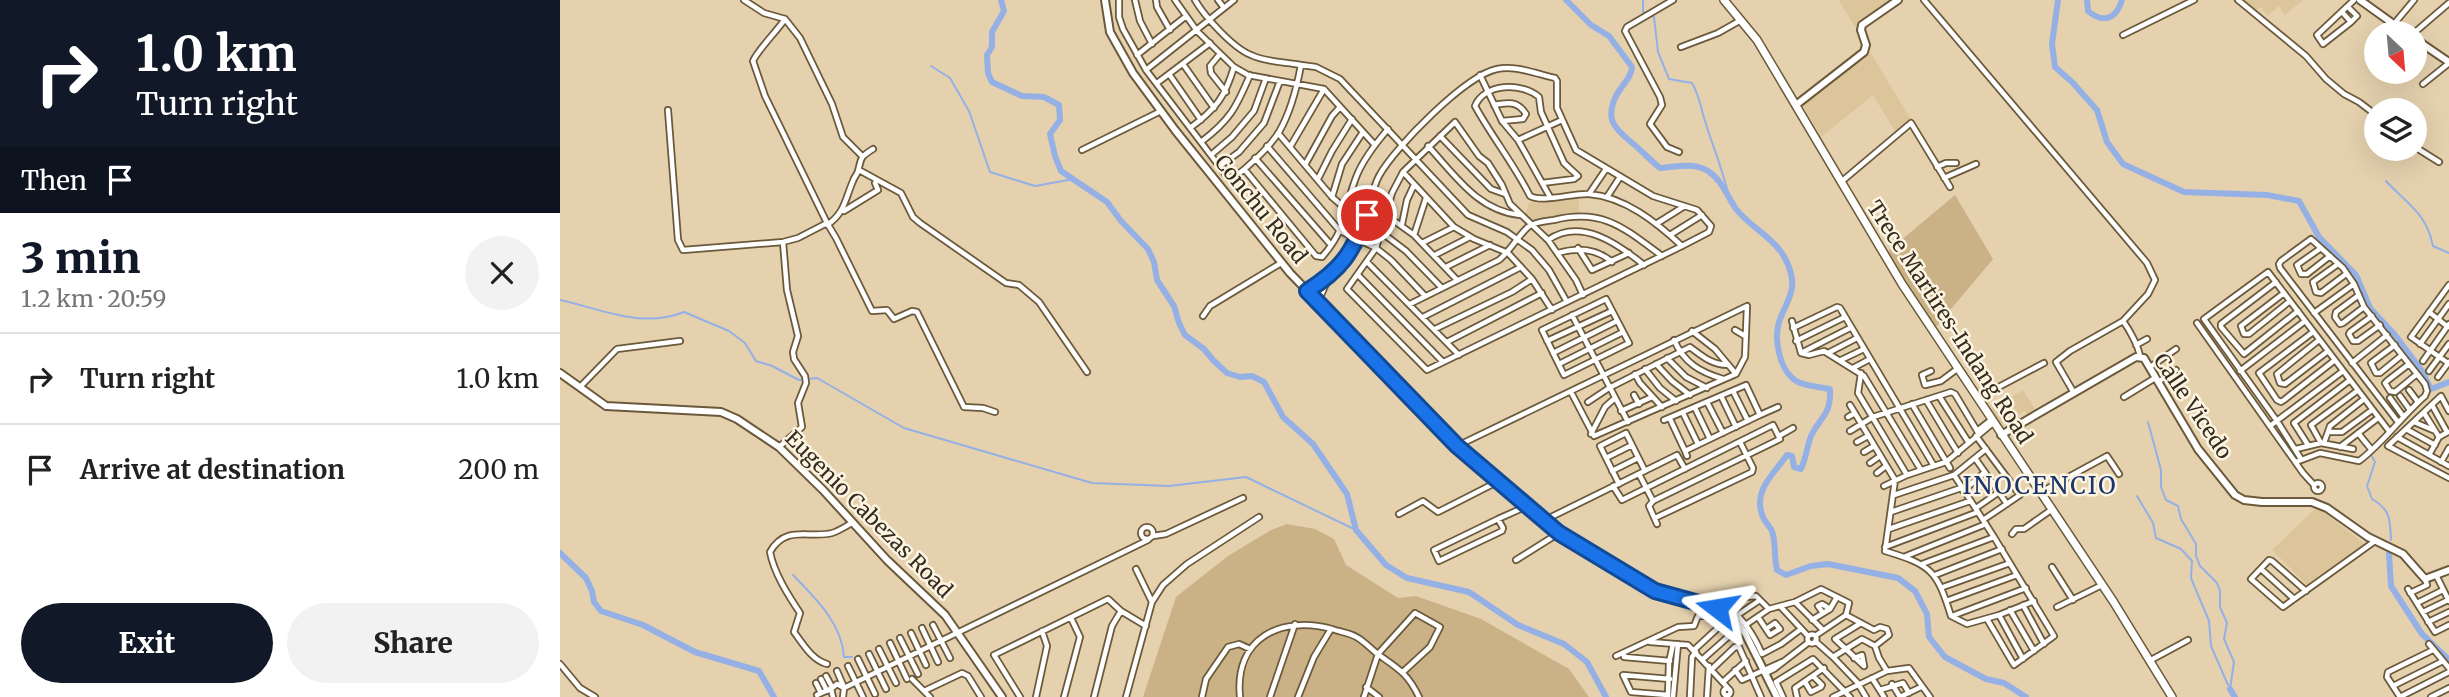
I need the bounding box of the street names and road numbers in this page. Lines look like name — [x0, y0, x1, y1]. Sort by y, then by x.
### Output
street label: Conchu Road — [1209, 149, 1313, 269]
street label: Trece Martires-Indang Road — [1861, 195, 2039, 449]
street label: Calle Vicedo — [2148, 348, 2238, 464]
street label: Eugenio Cabezas Road — [780, 425, 959, 604]

